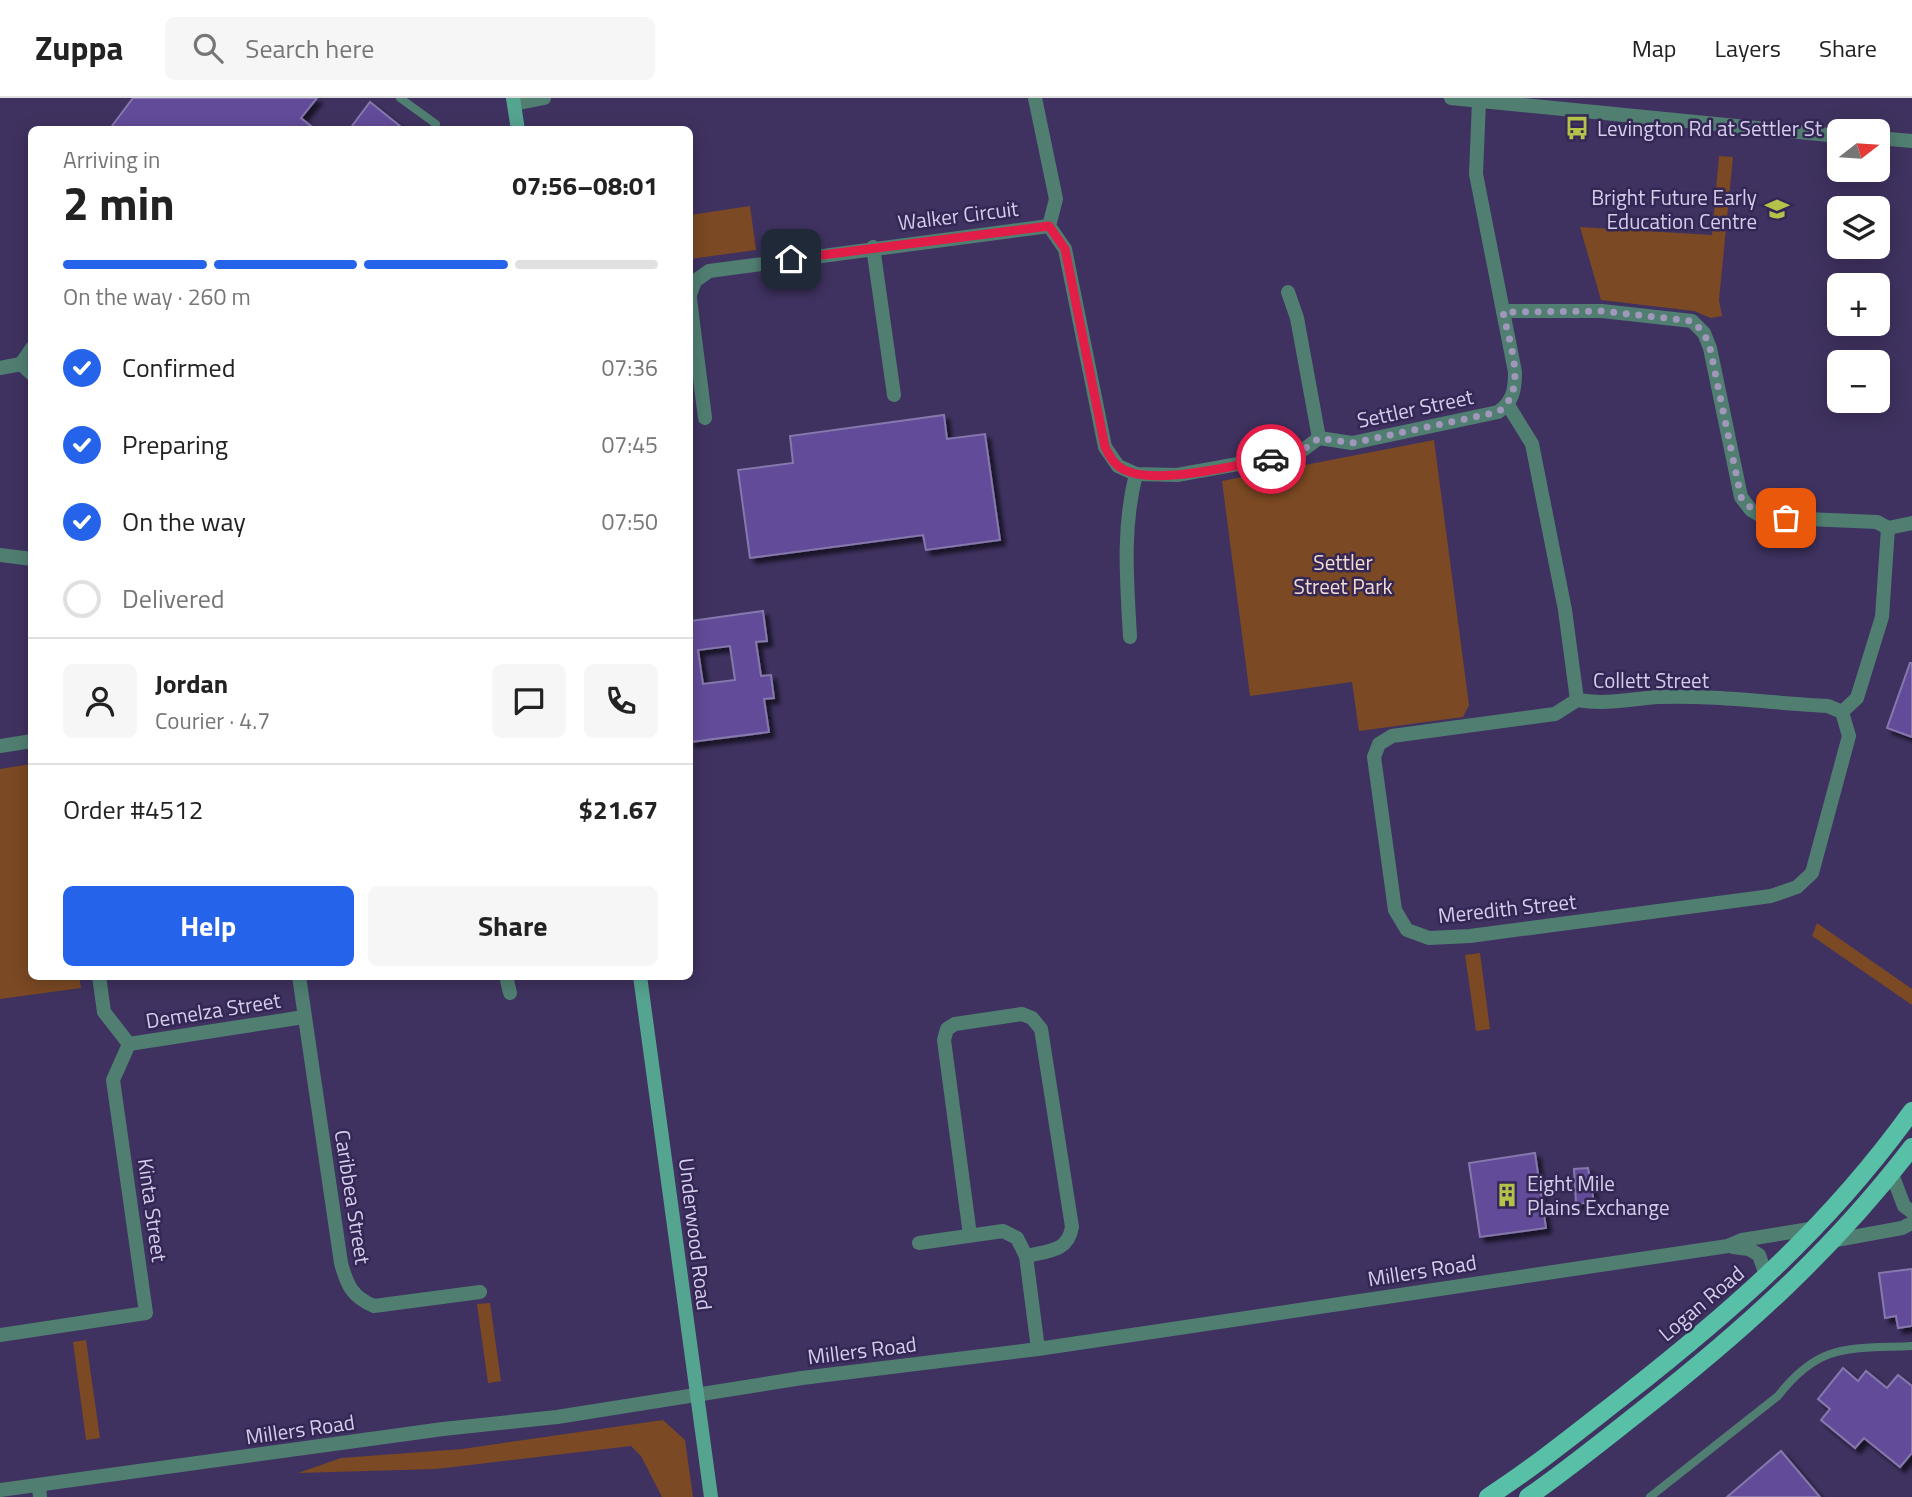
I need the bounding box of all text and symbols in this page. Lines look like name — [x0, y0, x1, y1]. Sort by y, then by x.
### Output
search box — [165, 17, 655, 80]
text: Zuppa — [35, 23, 123, 73]
icon: search — [189, 29, 227, 67]
text: Search here — [245, 29, 374, 68]
text: Map — [1632, 30, 1677, 66]
text: Layers — [1715, 30, 1781, 66]
text: Share — [1819, 30, 1877, 66]
place label: Levington Rd at Settler St — [1597, 112, 1823, 144]
bus stop icon: Levington Rd at Settler St — [1563, 114, 1591, 142]
north arrow — [1827, 119, 1890, 182]
map controls — [1827, 119, 1890, 413]
text: Arriving in — [63, 142, 160, 177]
text: 07:56–08:01 — [512, 166, 658, 205]
text: 2 min — [63, 168, 175, 238]
place label: Bright Future Early Education Centre — [1591, 181, 1757, 237]
street label: Walker Circuit — [896, 192, 1021, 238]
school or university icon: Bright Future Early Education Centre — [1763, 195, 1791, 223]
button: layers — [1827, 196, 1890, 259]
pin — [761, 229, 821, 289]
icon: home — [772, 240, 810, 278]
button: + — [1827, 273, 1890, 336]
text: On the way · 260 m — [63, 279, 251, 314]
text: Confirmed — [122, 348, 236, 387]
icon: check — [63, 349, 101, 387]
text: 07:36 — [601, 350, 658, 385]
button: − — [1827, 350, 1890, 413]
street label: Settler Street — [1354, 380, 1477, 436]
courier — [1236, 424, 1306, 494]
text: Preparing — [122, 425, 228, 464]
icon: check — [63, 426, 101, 464]
text: 07:45 — [601, 427, 658, 462]
icon: car — [1252, 440, 1290, 478]
pin — [1756, 488, 1816, 548]
icon: bag — [1767, 499, 1805, 537]
text: On the way — [122, 502, 246, 541]
icon: check — [63, 503, 101, 541]
text: 07:50 — [601, 504, 658, 539]
park label: Settler Street Park — [1294, 546, 1392, 602]
text: Delivered — [122, 579, 225, 618]
button: person — [63, 664, 137, 738]
text: Jordan — [155, 664, 228, 703]
button: chat — [492, 664, 566, 738]
button: phone — [584, 664, 658, 738]
street label: Collett Street — [1593, 664, 1710, 696]
text: Courier · 4.7 — [155, 703, 270, 738]
text: Order #4512 — [63, 790, 203, 829]
text: $21.67 — [579, 790, 658, 829]
street label: Meredith Street — [1436, 885, 1578, 931]
button: Help — [63, 886, 354, 966]
button: Share — [368, 886, 658, 966]
street label: Demelza Street — [143, 983, 283, 1036]
street label: Caribbea Street — [327, 1127, 380, 1267]
street label: Kinta Street — [130, 1156, 176, 1265]
street label: Underwood Road — [671, 1156, 721, 1312]
place label: Eight Mile Plains Exchange — [1527, 1167, 1670, 1223]
building icon: Eight Mile Plains Exchange — [1493, 1181, 1521, 1209]
street label: Millers Road — [1365, 1246, 1479, 1294]
street label: Logan Road — [1651, 1257, 1751, 1349]
street label: Millers Road — [806, 1327, 918, 1373]
street label: Millers Road — [243, 1406, 357, 1452]

